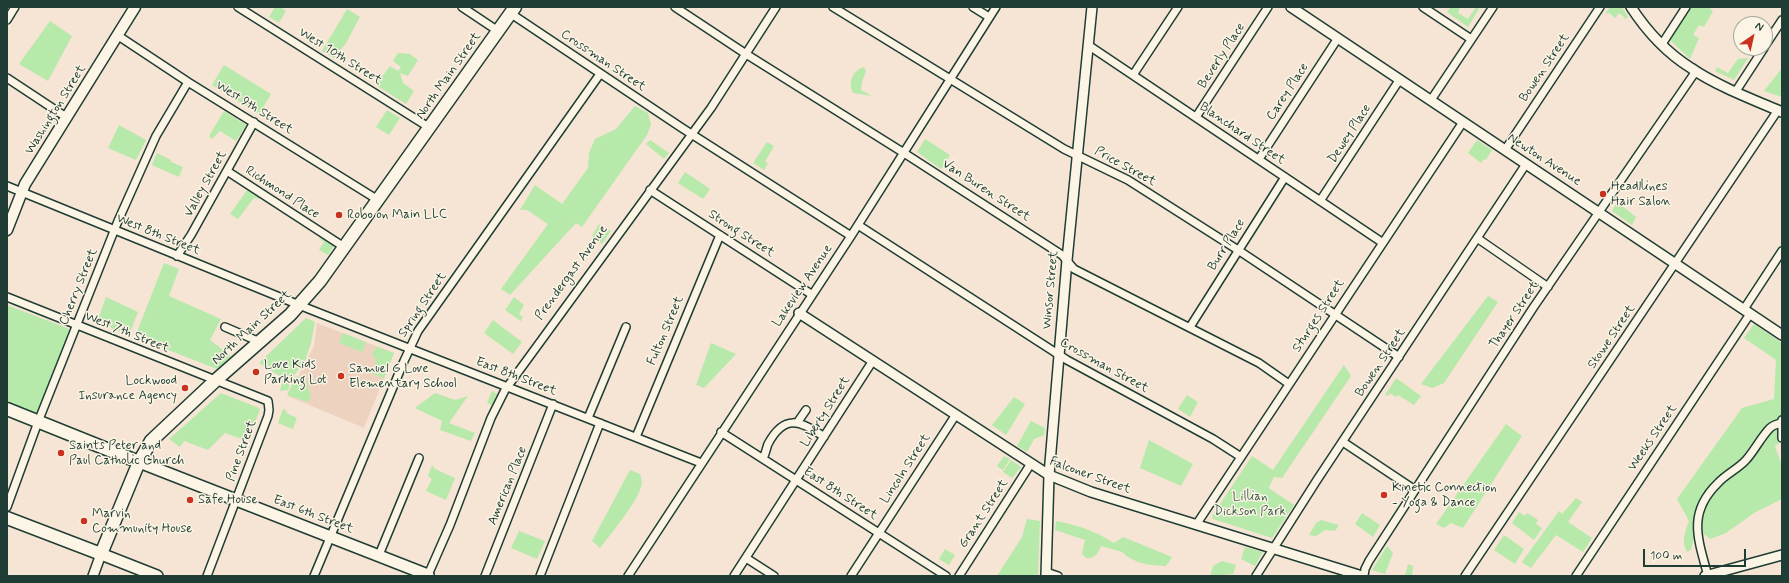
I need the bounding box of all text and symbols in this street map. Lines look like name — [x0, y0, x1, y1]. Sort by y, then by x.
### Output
north arrow — [1733, 16, 1773, 56]
text: N — [1752, 19, 1766, 35]
street label: Beverly Place — [1195, 20, 1249, 92]
street label: West 10th Street — [296, 25, 384, 89]
street label: Crossman Street — [558, 27, 648, 95]
street label: North Main Street — [413, 29, 485, 123]
street label: Bowen Street — [1516, 31, 1574, 105]
street label: Carey Place — [1264, 60, 1312, 124]
street label: Washington Street — [22, 62, 90, 158]
street label: West 9th Street — [212, 78, 296, 138]
street label: Blanchard Street — [1196, 99, 1288, 169]
street label: Dewey Place — [1325, 102, 1375, 166]
street label: Newton Avenue — [1504, 130, 1584, 190]
street label: Price Street — [1092, 144, 1158, 190]
street label: Valley Street — [181, 148, 231, 220]
street label: Van Buren Street — [939, 157, 1033, 225]
street label: Richmond Place — [242, 163, 322, 223]
place label: Headllines Hair Salon — [1611, 179, 1671, 210]
marker: Headllines Hair Salon — [1598, 189, 1608, 199]
place label: Robo on Main LLC — [347, 207, 447, 223]
street label: Strong Street — [705, 207, 777, 261]
marker: Robo on Main LLC — [334, 210, 344, 220]
street label: West 8th Street — [114, 211, 202, 259]
street label: Burr Place — [1205, 216, 1249, 274]
street label: Prendergast Avenue — [532, 222, 612, 324]
street label: Lakeview Avenue — [770, 242, 836, 330]
street label: Cherry Street — [57, 246, 101, 328]
street label: Winsor Street — [1040, 250, 1062, 330]
street label: Spring Street — [395, 269, 451, 341]
street label: Sturges Street — [1290, 277, 1348, 355]
street label: Thayer Street — [1487, 278, 1543, 352]
street label: North Main Street — [209, 287, 295, 369]
street label: Fulton Street — [644, 294, 688, 368]
street label: Stowe Street — [1585, 302, 1639, 372]
street label: West 7th Street — [82, 309, 172, 357]
street label: Bowen Street — [1352, 326, 1410, 400]
street label: Crossman Street — [1057, 335, 1151, 397]
street label: East 8th Street — [473, 354, 559, 400]
place label: Love Kids Parking Lot — [264, 357, 327, 388]
place label: Samuel G Love Elementary School — [349, 361, 457, 392]
marker: Love Kids Parking Lot — [251, 367, 261, 377]
marker: Samuel G Love Elementary School — [336, 371, 346, 381]
place label: Lockwood Insurance Agency — [78, 373, 177, 404]
street label: Liberty Street — [798, 374, 854, 450]
marker: Lockwood Insurance Agency — [180, 383, 190, 393]
street label: Weeks Street — [1625, 402, 1681, 474]
street label: Pine Street — [224, 418, 260, 484]
street label: Lincoln Street — [878, 431, 934, 507]
place label: Saints Peter and Paul Catholic Church — [69, 438, 184, 469]
street label: American Place — [485, 444, 531, 528]
marker: Saints Peter and Paul Catholic Church — [56, 448, 66, 458]
street label: Falconer Street — [1047, 454, 1133, 498]
street label: East 8th Street — [800, 464, 880, 524]
street label: Grant Street — [956, 477, 1012, 551]
place label: Kinetic Connection - Yoga & Dance — [1392, 480, 1497, 511]
park label: Lillian Dickson Park — [1214, 489, 1286, 520]
marker: Kinetic Connection - Yoga & Dance — [1379, 490, 1389, 500]
place label: Safe House — [198, 492, 258, 508]
street label: East 6th Street — [271, 493, 355, 537]
marker: Safe House — [185, 495, 195, 505]
place label: Marvin Community House — [92, 506, 192, 537]
marker: Marvin Community House — [79, 516, 89, 526]
scale bar — [1645, 541, 1748, 567]
text: 100 m — [1650, 548, 1682, 564]

